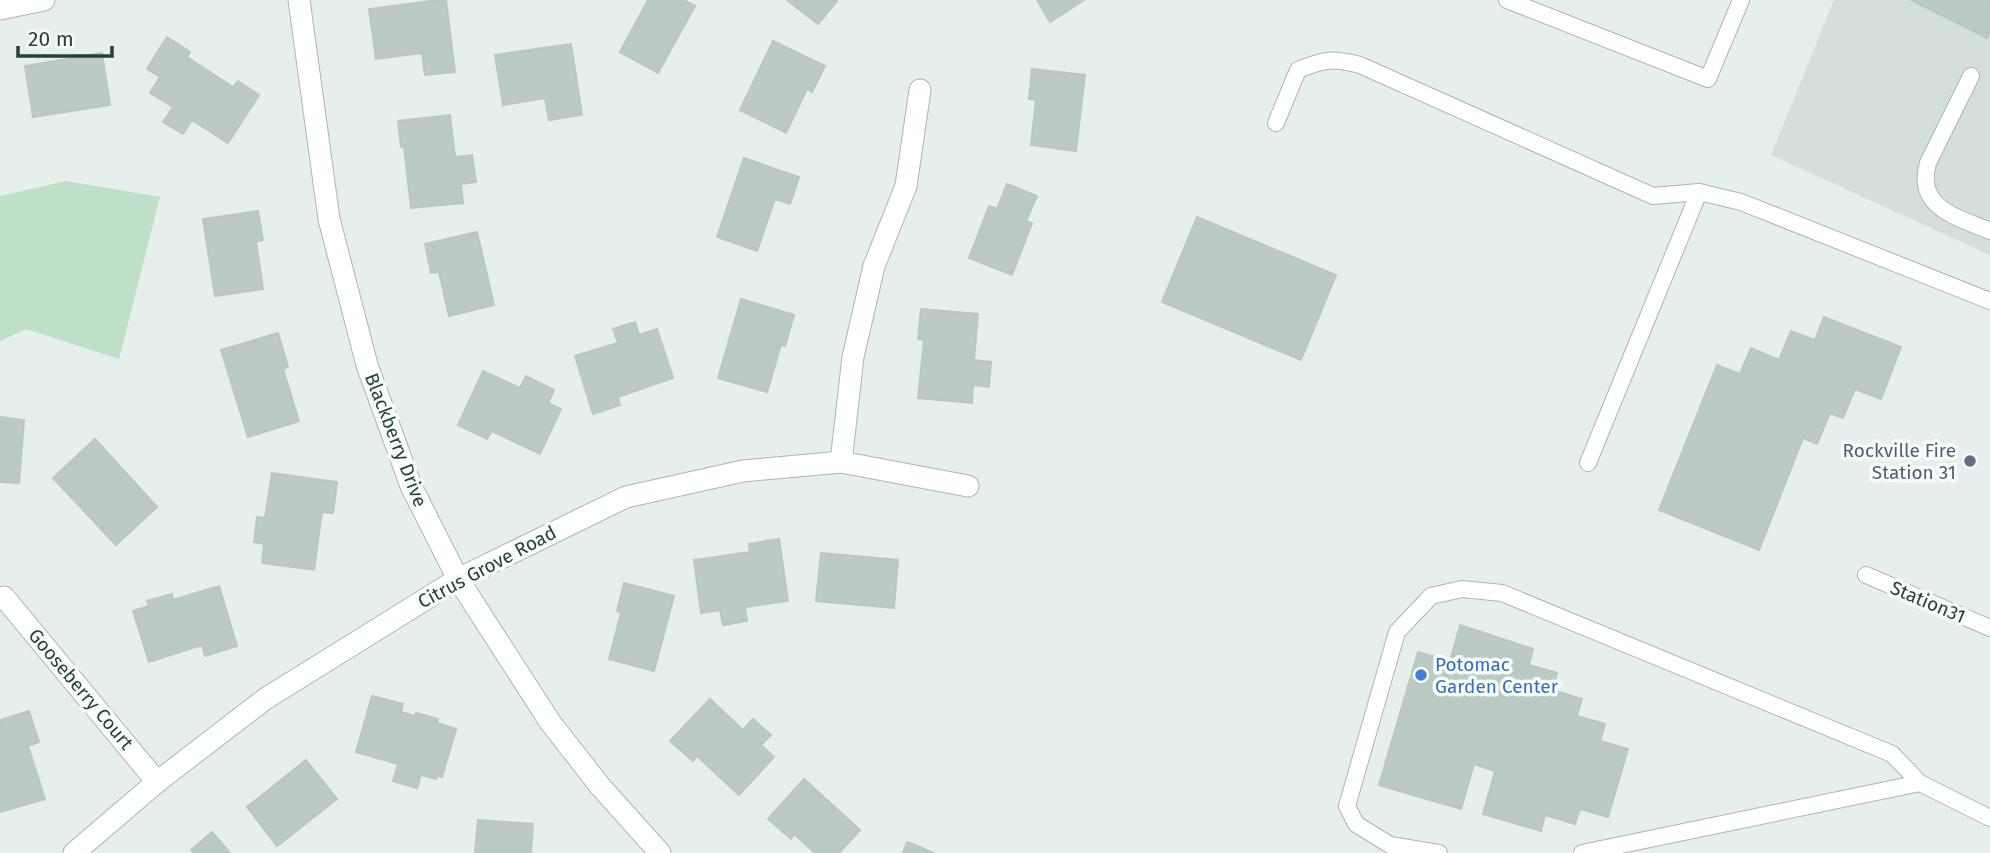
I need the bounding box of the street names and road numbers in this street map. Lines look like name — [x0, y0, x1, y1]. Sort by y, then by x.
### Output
street label: Blackberry Drive — [360, 370, 432, 510]
street label: Citrus Grove Road — [414, 521, 560, 613]
street label: Station31 — [1887, 576, 1969, 628]
street label: Gooseberry Court — [24, 624, 138, 754]

